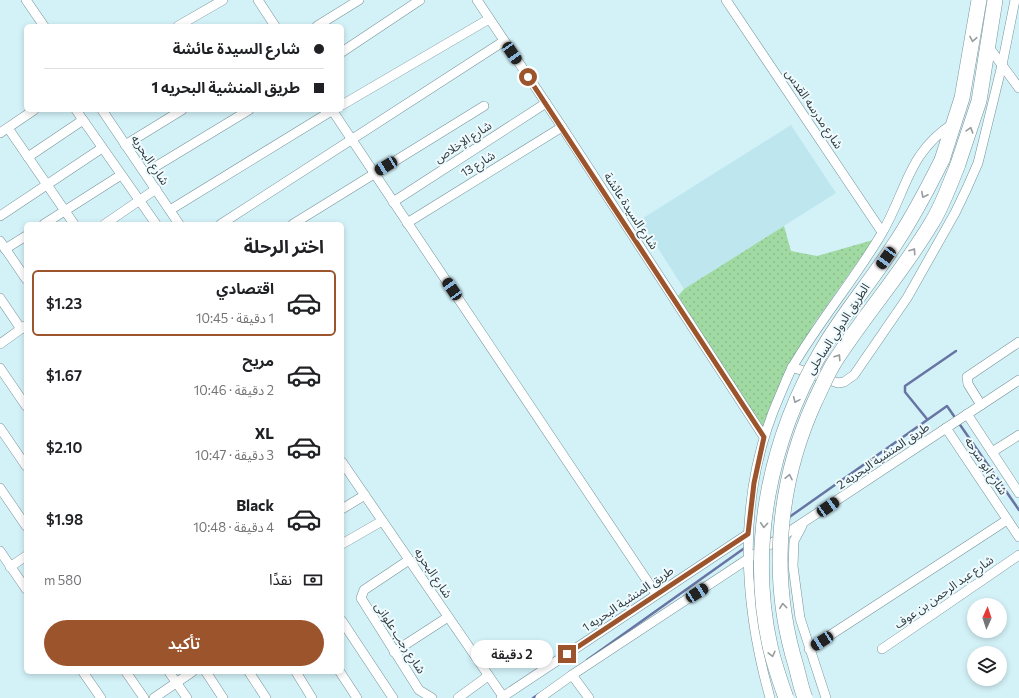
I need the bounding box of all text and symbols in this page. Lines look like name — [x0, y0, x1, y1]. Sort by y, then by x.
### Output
one-way arrow — [970, 35, 978, 42]
text: شارع السيدة عائشة — [173, 39, 300, 57]
car — [500, 40, 524, 66]
street label: شارع مدرسه القدس — [781, 66, 847, 152]
route start — [519, 68, 537, 86]
text: طريق المنشية البحريه 1 — [151, 78, 300, 96]
street label: شارع الإخلاص — [431, 117, 495, 167]
one-way arrow — [966, 127, 974, 134]
street label: شارع البحريه — [127, 132, 173, 189]
street label: شارع 13 — [458, 147, 499, 182]
car — [373, 155, 399, 177]
street label: شارع السيدة عائشة — [599, 169, 662, 253]
one-way arrow — [922, 191, 929, 198]
text: اختر الرحلة — [244, 235, 324, 257]
car — [874, 245, 898, 271]
one-way arrow — [908, 248, 916, 255]
car — [440, 276, 464, 302]
text: اقتصادي — [216, 279, 274, 297]
street label: الطريق الدولي الساحلى — [803, 280, 875, 379]
icon: car — [286, 285, 322, 321]
text: $1.23 — [46, 294, 82, 312]
text: 1 دقيقة · 10:45 — [196, 310, 274, 326]
text: مريح — [242, 351, 274, 369]
one-way arrow — [833, 354, 841, 361]
icon: car — [286, 357, 322, 393]
text: $1.67 — [46, 366, 82, 384]
text: 2 دقيقة · 10:46 — [194, 382, 274, 398]
one-way arrow — [793, 395, 801, 403]
street label: طريق المنشية البحريه 2 — [834, 419, 932, 493]
text: XL — [255, 424, 274, 442]
icon: car — [286, 429, 322, 465]
street label: شارع ابو سرحه — [960, 434, 1011, 499]
text: $2.10 — [46, 438, 82, 456]
text: 3 دقيقة · 10:47 — [195, 447, 274, 463]
one-way arrow — [785, 474, 793, 480]
car — [815, 495, 841, 519]
text: Black — [236, 496, 274, 514]
icon: car — [286, 501, 322, 537]
text: $1.98 — [46, 510, 83, 528]
text: 4 دقيقة · 10:48 — [193, 519, 274, 535]
one-way arrow — [760, 522, 769, 528]
street label: شارع البحريه — [410, 545, 456, 602]
street label: شارع عبد الرحمن بن عوف — [891, 552, 997, 633]
street label: طريق المنشية البحريه 1 — [579, 562, 677, 636]
icon: cash — [302, 569, 324, 591]
text: نقدًا — [269, 570, 292, 588]
text: 580 m — [44, 572, 82, 588]
car — [684, 581, 710, 605]
north arrow — [967, 598, 1007, 638]
map controls — [967, 598, 1007, 686]
street label: شارع رجب علوانى — [370, 599, 429, 677]
one-way arrow — [779, 603, 788, 609]
button: تأكيد — [44, 620, 324, 666]
car — [809, 629, 835, 653]
callout: 2 دقيقة — [471, 640, 553, 668]
route end — [558, 645, 576, 663]
text: 2 دقيقة — [491, 646, 533, 662]
button: layers — [967, 646, 1007, 686]
one-way arrow — [767, 650, 776, 657]

